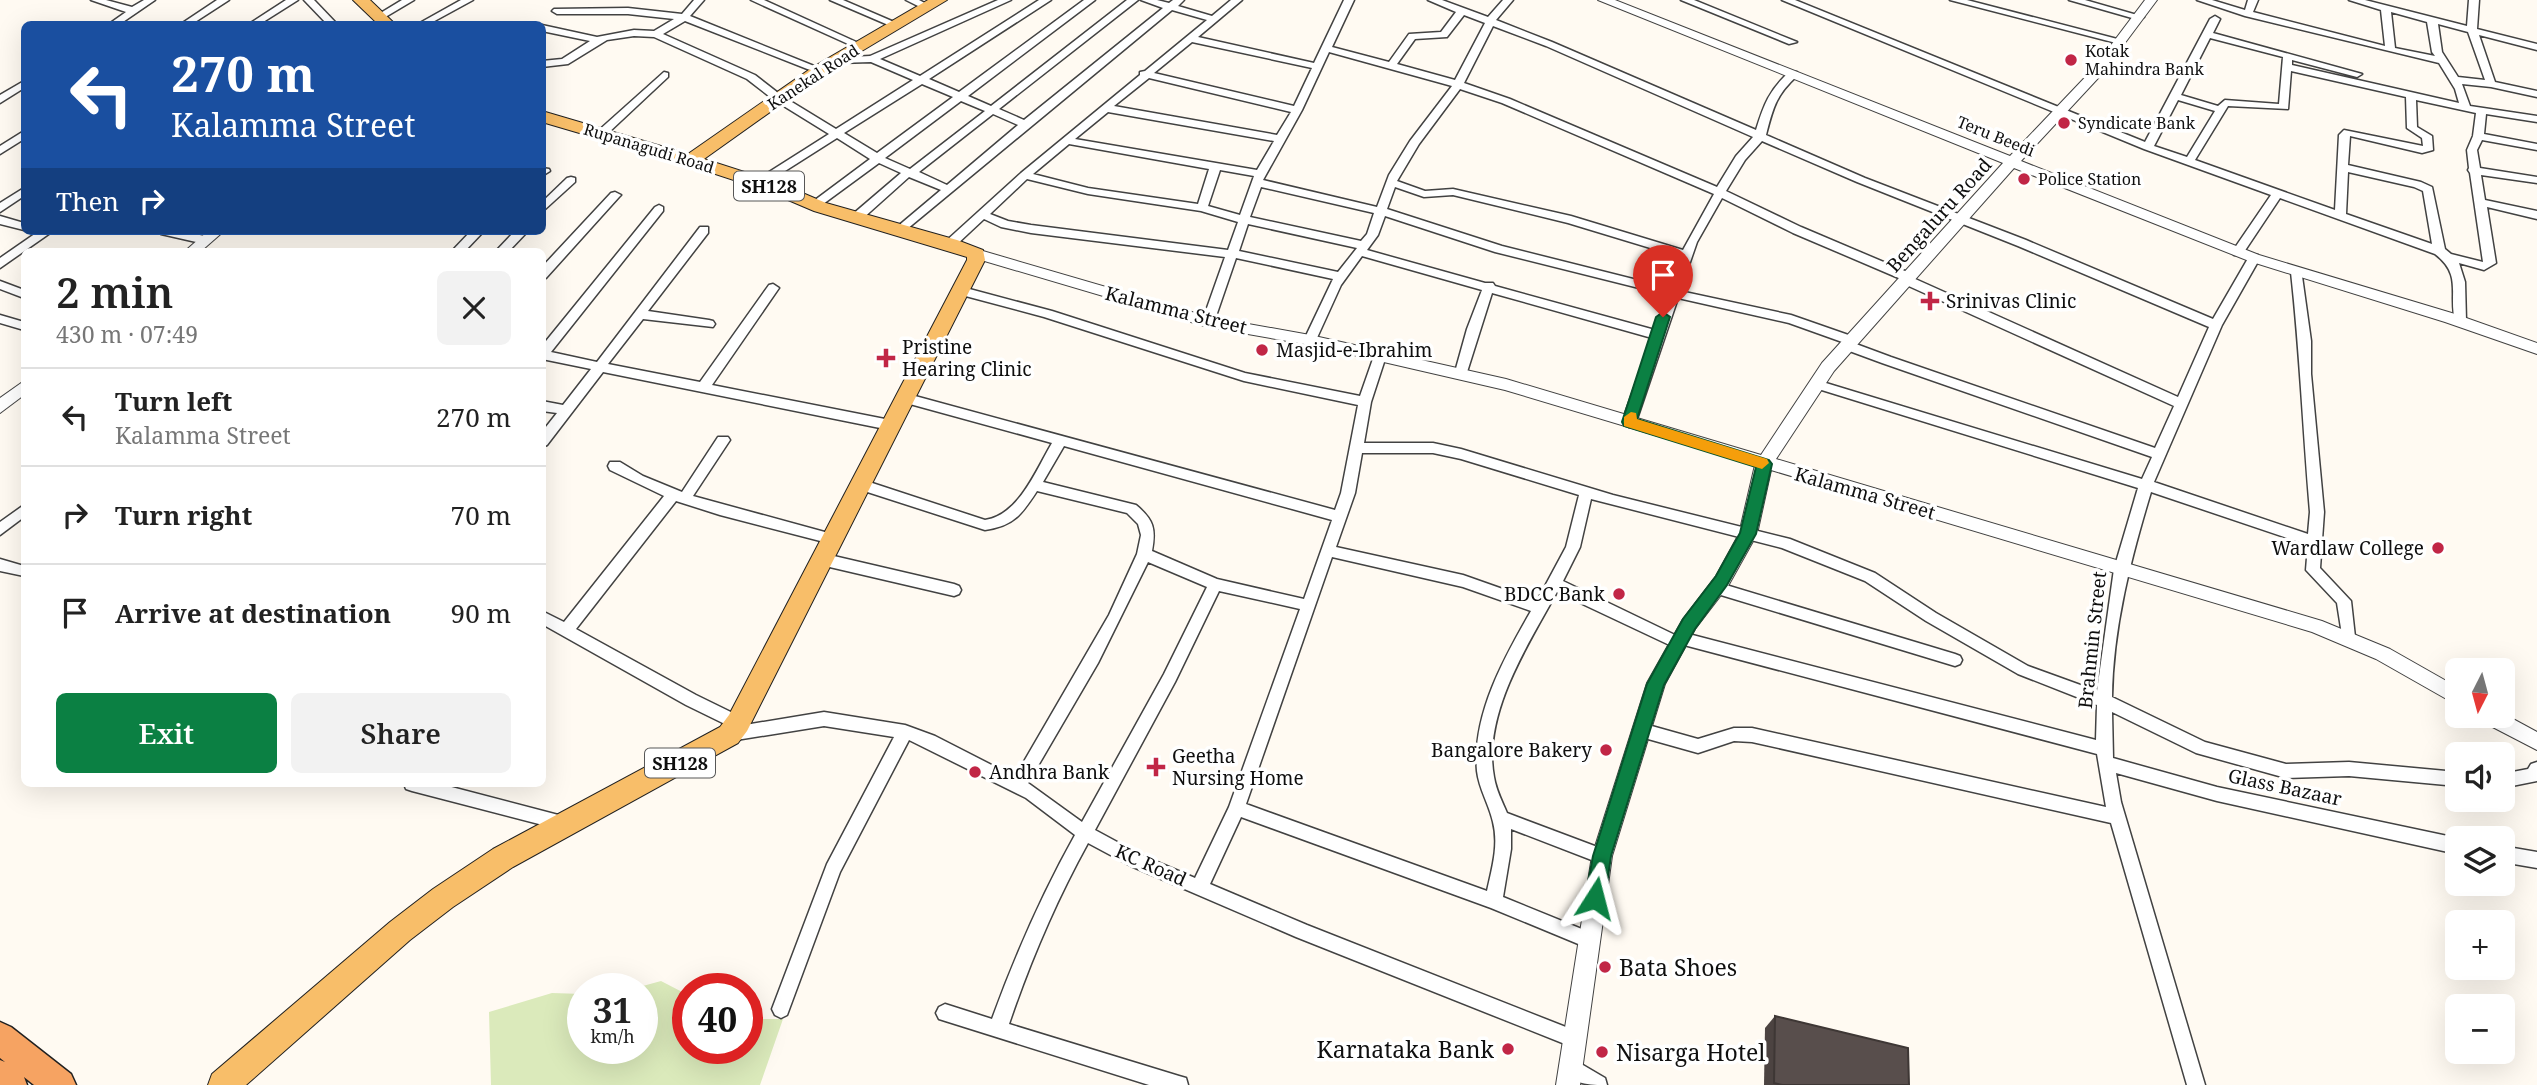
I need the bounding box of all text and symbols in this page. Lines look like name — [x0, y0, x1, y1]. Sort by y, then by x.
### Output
street label: Kanekal Road — [763, 39, 863, 115]
text: 270 m — [171, 40, 315, 106]
place label: Kotak Mahindra Bank — [2085, 40, 2205, 80]
icon: left — [56, 49, 147, 140]
marker: Kotak Mahindra Bank — [2063, 52, 2079, 68]
text: Kalamma Street — [171, 103, 415, 146]
street label: Teru Beedi — [1954, 110, 2038, 162]
place label: Syndicate Bank — [2078, 112, 2196, 134]
marker: Syndicate Bank — [2056, 115, 2072, 131]
street label: Rupanagudi Road — [581, 118, 717, 178]
street label: Bengaluru Road — [1881, 152, 1998, 278]
place label: Police Station — [2038, 168, 2141, 190]
marker: Police Station — [2016, 171, 2032, 187]
road number: SH128 — [734, 172, 804, 201]
icon: right — [133, 182, 171, 220]
text: Then — [56, 183, 119, 219]
pin — [1633, 245, 1693, 317]
icon: arrive — [1644, 256, 1682, 294]
text: 2 min — [56, 263, 173, 320]
button: close — [437, 271, 511, 345]
street label: Kalamma Street — [1102, 280, 1250, 340]
place label: Srinivas Clinic — [1946, 288, 2076, 314]
marker: Srinivas Clinic — [1920, 291, 1940, 311]
text: 430 m · 07:49 — [56, 318, 198, 350]
place label: Pristine Hearing Clinic — [902, 334, 1032, 382]
place label: Masjid-e-Ibrahim — [1276, 337, 1433, 363]
marker: Masjid-e-Ibrahim — [1254, 342, 1270, 358]
marker: Pristine Hearing Clinic — [876, 348, 896, 368]
text: Turn left — [115, 383, 232, 419]
icon: left — [56, 398, 94, 436]
text: 270 m — [436, 399, 511, 435]
text: Kalamma Street — [115, 419, 291, 451]
street label: Kalamma Street — [1792, 461, 1939, 526]
icon: right — [56, 496, 94, 534]
text: Turn right — [115, 497, 252, 533]
text: 70 m — [451, 497, 511, 533]
place label: Wardlaw College — [2271, 535, 2424, 561]
marker: Wardlaw College — [2430, 540, 2446, 556]
street label: Brahmin Street — [2072, 570, 2112, 710]
place label: BDCC Bank — [1504, 581, 1606, 607]
marker: BDCC Bank — [1611, 586, 1627, 602]
icon: arrive — [56, 594, 94, 632]
text: Arrive at destination — [115, 595, 391, 631]
text: 90 m — [451, 595, 511, 631]
north arrow — [2445, 658, 2515, 728]
map controls — [2445, 658, 2515, 1064]
button: Exit — [56, 693, 277, 773]
button: Share — [291, 693, 511, 773]
place label: Bangalore Bakery — [1431, 737, 1592, 763]
marker: Bangalore Bakery — [1598, 742, 1614, 758]
button: sound — [2445, 742, 2515, 812]
place label: Geetha Nursing Home — [1172, 743, 1304, 791]
road number: SH128 — [645, 748, 715, 778]
marker: Geetha Nursing Home — [1146, 757, 1166, 777]
place label: Andhra Bank — [989, 759, 1110, 785]
street label: Glass Bazaar — [2226, 762, 2344, 812]
marker: Andhra Bank — [967, 764, 983, 780]
button: layers — [2445, 826, 2515, 896]
street label: KC Road — [1111, 838, 1191, 892]
position arrow — [1558, 861, 1632, 935]
button: + — [2445, 910, 2515, 980]
place label: Bata Shoes — [1619, 951, 1737, 983]
marker: Bata Shoes — [1597, 959, 1613, 975]
speed limit sign: 40 — [672, 973, 763, 1064]
text: 31 — [593, 986, 632, 1033]
button: − — [2445, 994, 2515, 1064]
text: km/h — [590, 1024, 635, 1048]
place label: Karnataka Bank — [1317, 1033, 1495, 1065]
place label: Nisarga Hotel — [1616, 1036, 1765, 1068]
marker: Karnataka Bank — [1500, 1041, 1516, 1057]
marker: Nisarga Hotel — [1594, 1044, 1610, 1060]

